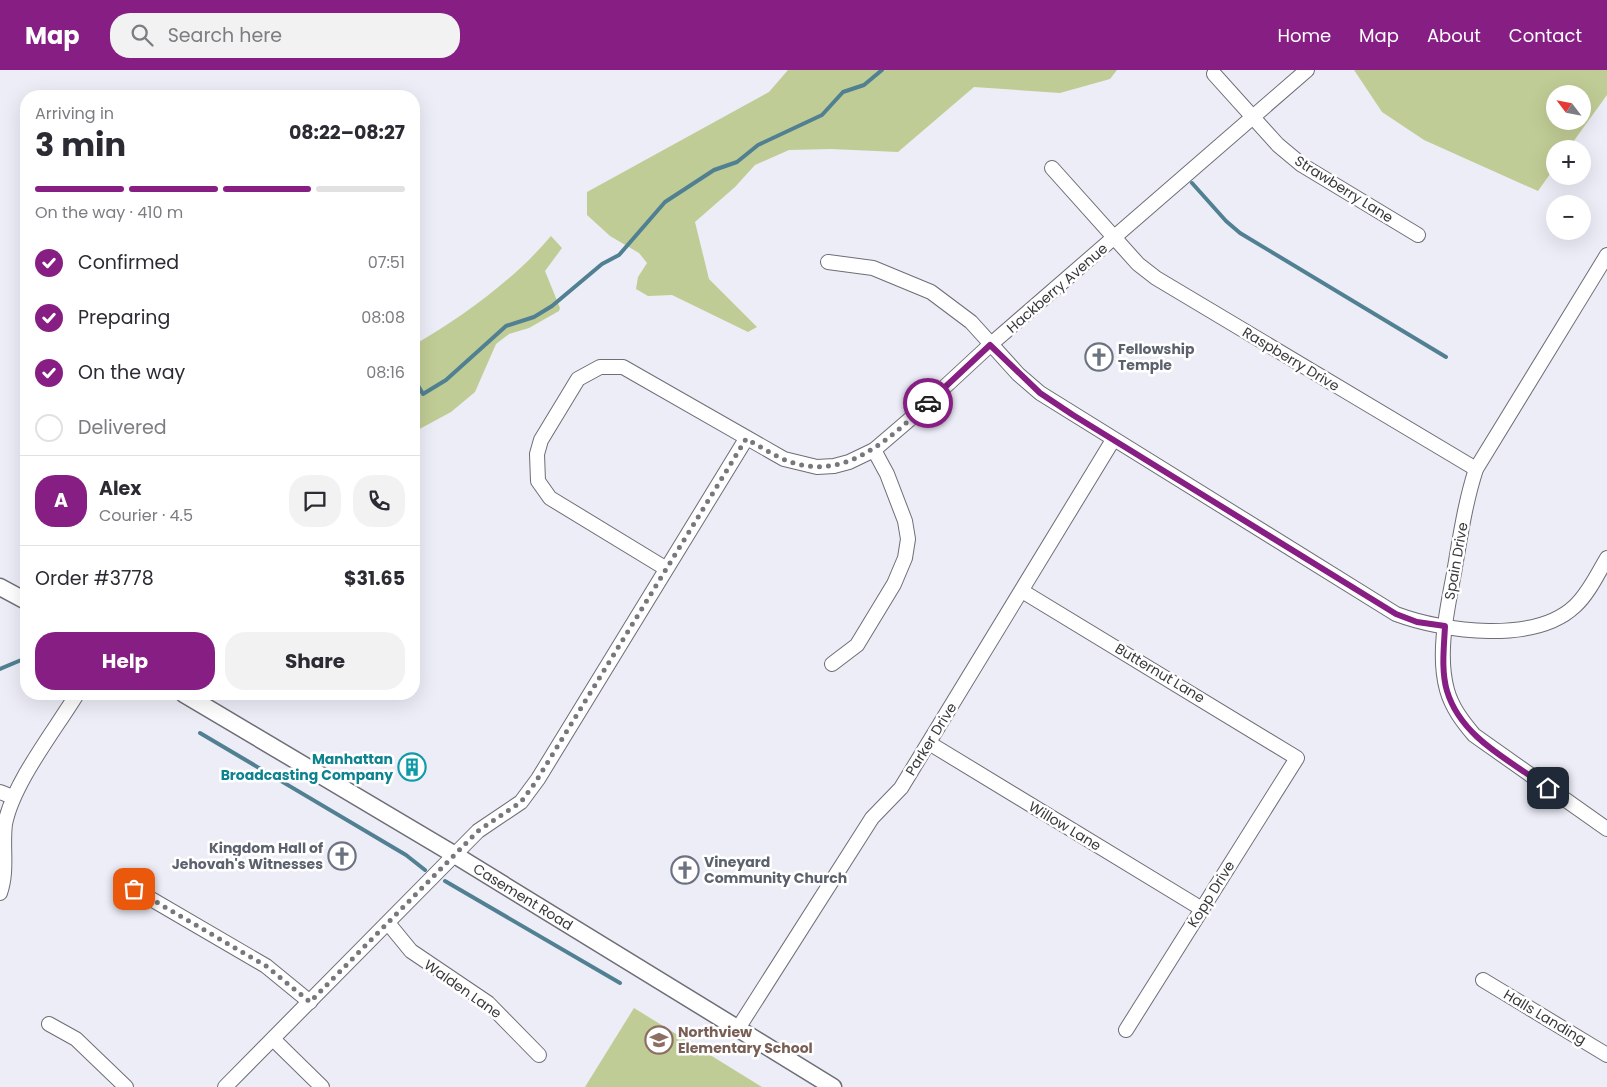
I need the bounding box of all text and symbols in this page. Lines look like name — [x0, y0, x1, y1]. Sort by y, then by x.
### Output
search box — [110, 13, 460, 58]
text: Map — [25, 19, 80, 52]
icon: search — [128, 21, 156, 49]
text: Search here — [168, 22, 282, 49]
text: Home — [1277, 23, 1331, 48]
text: Map — [1359, 23, 1399, 48]
text: About — [1427, 23, 1481, 48]
text: Contact — [1509, 23, 1582, 48]
north arrow — [1546, 85, 1591, 130]
map controls — [1546, 85, 1591, 240]
text: Arriving in — [35, 102, 114, 125]
text: 08:22–08:27 — [289, 119, 405, 146]
text: 3 min — [35, 122, 126, 167]
button: + — [1546, 140, 1591, 185]
street label: Strawberry Lane — [1291, 151, 1397, 228]
button: − — [1546, 195, 1591, 240]
text: On the way · 410 m — [35, 201, 183, 224]
street label: Hackberry Avenue — [1002, 238, 1112, 337]
icon: check — [35, 249, 63, 277]
text: Confirmed — [78, 249, 179, 276]
text: 07:51 — [368, 251, 405, 274]
icon: check — [35, 304, 63, 332]
text: Preparing — [78, 304, 170, 331]
text: 08:08 — [361, 306, 405, 329]
street label: Raspberry Drive — [1239, 322, 1344, 396]
place label: Fellowship Temple — [1118, 339, 1195, 375]
church icon: Fellowship Temple — [1084, 342, 1114, 372]
icon: check — [35, 359, 63, 387]
text: On the way — [78, 359, 185, 386]
text: 08:16 — [366, 361, 405, 384]
courier — [903, 378, 953, 428]
icon: car — [914, 389, 942, 417]
text: Delivered — [78, 414, 167, 441]
text: Alex — [99, 475, 141, 502]
button: chat — [289, 475, 341, 527]
button: phone — [353, 475, 405, 527]
text: A — [54, 487, 68, 514]
text: Courier · 4.5 — [99, 504, 193, 527]
street label: Spain Drive — [1439, 520, 1473, 601]
text: Order #3778 — [35, 565, 154, 592]
text: $31.65 — [344, 565, 405, 592]
button: Help — [35, 632, 215, 690]
button: Share — [225, 632, 405, 690]
street label: Butternut Lane — [1111, 638, 1209, 708]
street label: Parker Drive — [901, 698, 962, 779]
place label: Manhattan Broadcasting Company — [221, 749, 393, 785]
building icon: Manhattan Broadcasting Company — [397, 752, 427, 782]
pin — [1527, 767, 1569, 809]
icon: home — [1534, 774, 1562, 802]
street label: Willow Lane — [1025, 796, 1105, 856]
place label: Kingdom Hall of Jehovah's Witnesses — [172, 838, 323, 874]
church icon: Kingdom Hall of Jehovah's Witnesses — [327, 841, 357, 871]
place label: Vineyard Community Church — [704, 852, 847, 888]
church icon: Vineyard Community Church — [670, 855, 700, 885]
street label: Kopp Drive — [1183, 857, 1240, 931]
street label: Casement Road — [469, 858, 577, 935]
pin — [113, 868, 155, 910]
icon: bag — [120, 875, 148, 903]
street label: Walden Lane — [420, 955, 506, 1023]
street label: Halls Landing — [1500, 985, 1590, 1049]
place label: Northview Elementary School — [678, 1022, 813, 1058]
school or university icon: Northview Elementary School — [644, 1025, 674, 1055]

